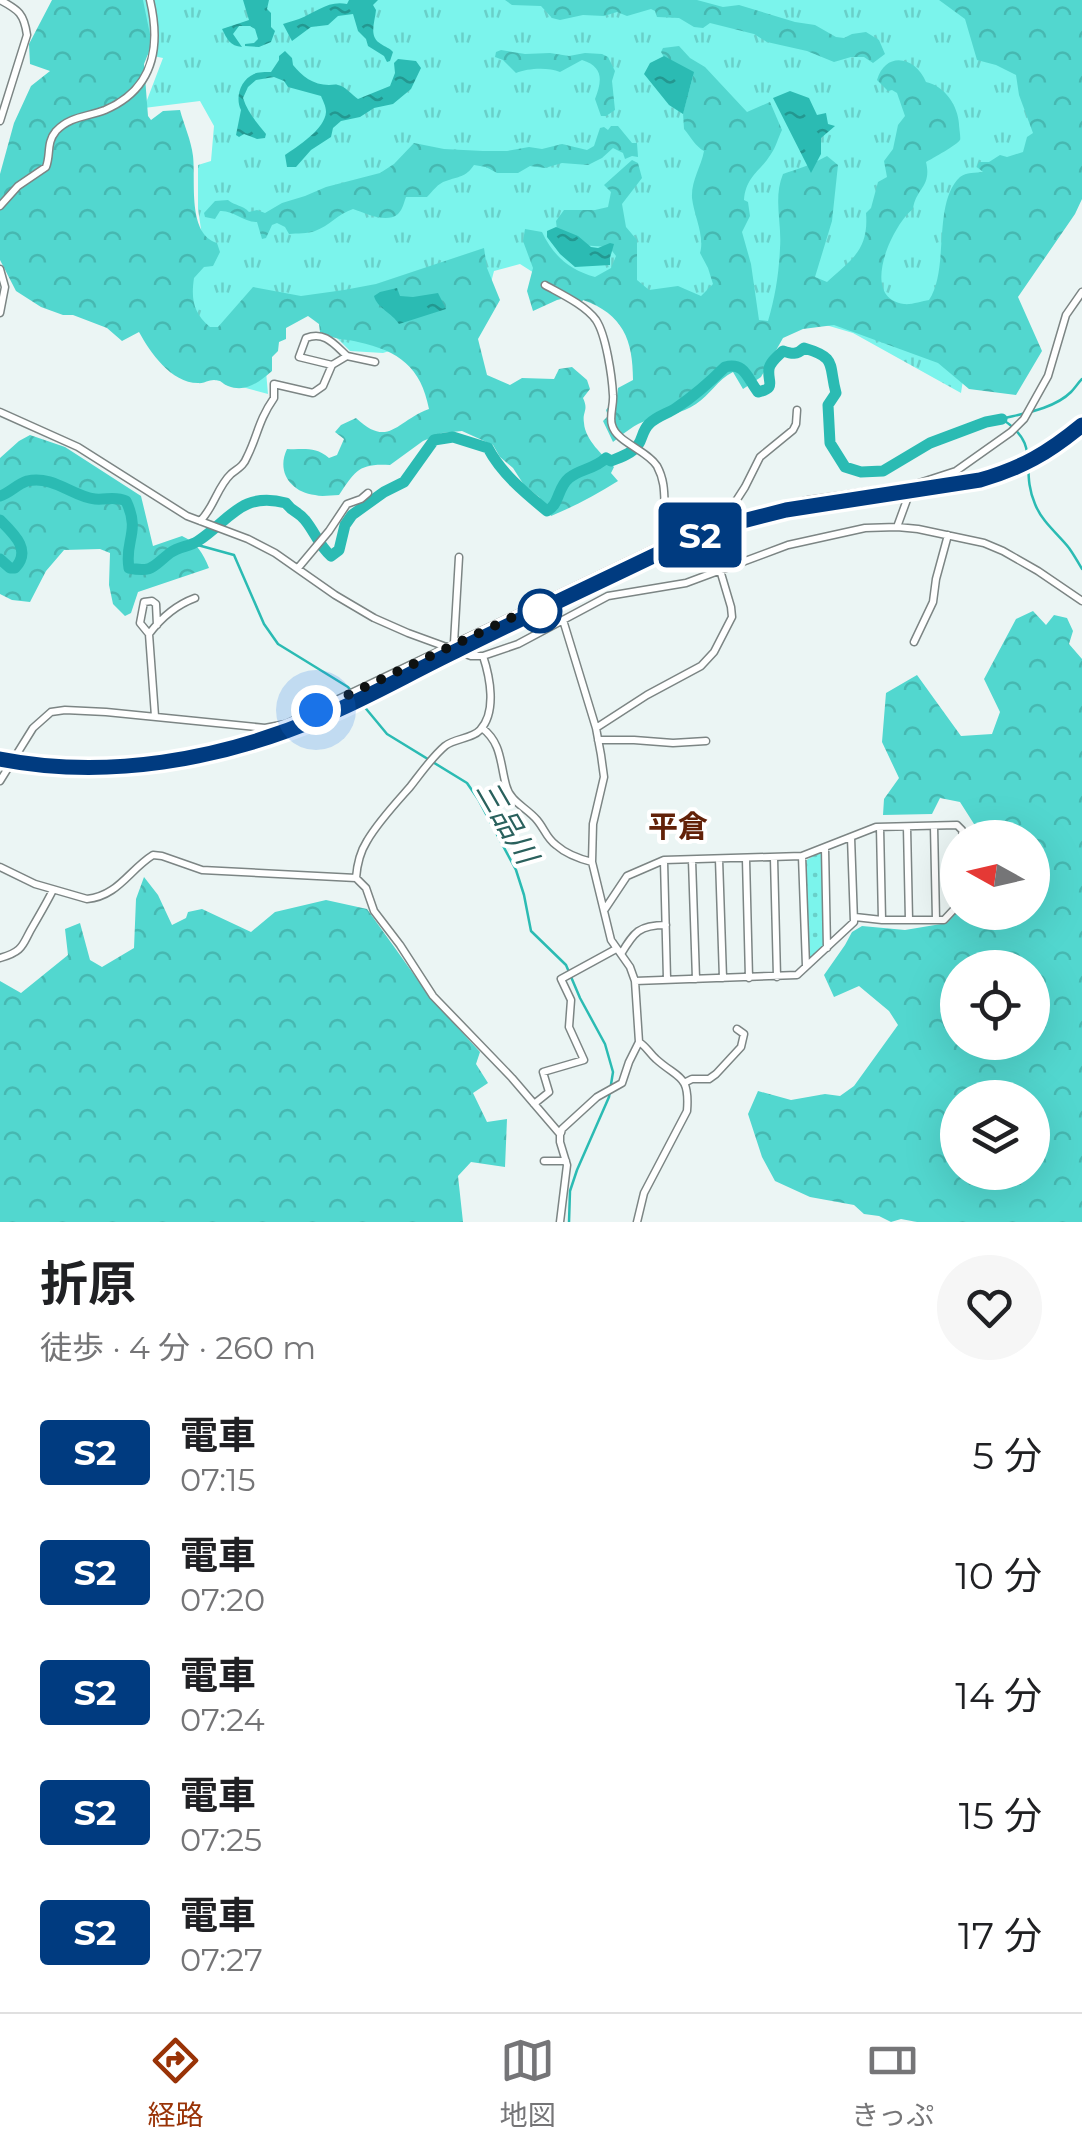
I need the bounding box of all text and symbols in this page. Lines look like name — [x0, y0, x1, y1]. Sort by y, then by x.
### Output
line badge: S2 — [655, 502, 745, 568]
text: S2 — [679, 514, 721, 557]
unlabelled marker — [519, 590, 561, 632]
your location — [291, 685, 341, 735]
water label: 三品川 — [468, 774, 547, 873]
district label: 平倉 — [648, 808, 708, 845]
north arrow — [940, 820, 1050, 930]
map controls — [940, 820, 1050, 1190]
button: locate — [940, 950, 1050, 1060]
button: layers — [940, 1080, 1050, 1190]
text: 折原 — [40, 1255, 136, 1313]
button: heart — [937, 1255, 1042, 1360]
text: 徒歩 · 4 分 · 260 m — [40, 1328, 316, 1367]
text: 電車 — [180, 1412, 256, 1459]
text: S2 — [74, 1431, 116, 1474]
text: 5 分 — [973, 1432, 1042, 1479]
text: 07:15 — [180, 1460, 256, 1499]
text: 電車 — [180, 1532, 256, 1579]
text: S2 — [74, 1551, 116, 1594]
text: 10 分 — [955, 1552, 1042, 1599]
text: 07:20 — [180, 1580, 265, 1619]
text: 電車 — [180, 1652, 256, 1699]
text: S2 — [74, 1671, 116, 1714]
text: 14 分 — [955, 1672, 1042, 1719]
text: 07:24 — [180, 1700, 265, 1739]
text: 電車 — [180, 1772, 256, 1819]
text: S2 — [74, 1791, 116, 1834]
text: 15 分 — [959, 1792, 1042, 1839]
text: 07:25 — [180, 1820, 262, 1859]
text: 電車 — [180, 1892, 256, 1939]
text: S2 — [74, 1911, 116, 1954]
text: 17 分 — [958, 1912, 1042, 1959]
text: 07:27 — [180, 1940, 263, 1979]
tab: 経路 — [148, 2033, 204, 2133]
tab: 地図 — [500, 2033, 556, 2133]
tab: きっぷ — [851, 2033, 934, 2133]

